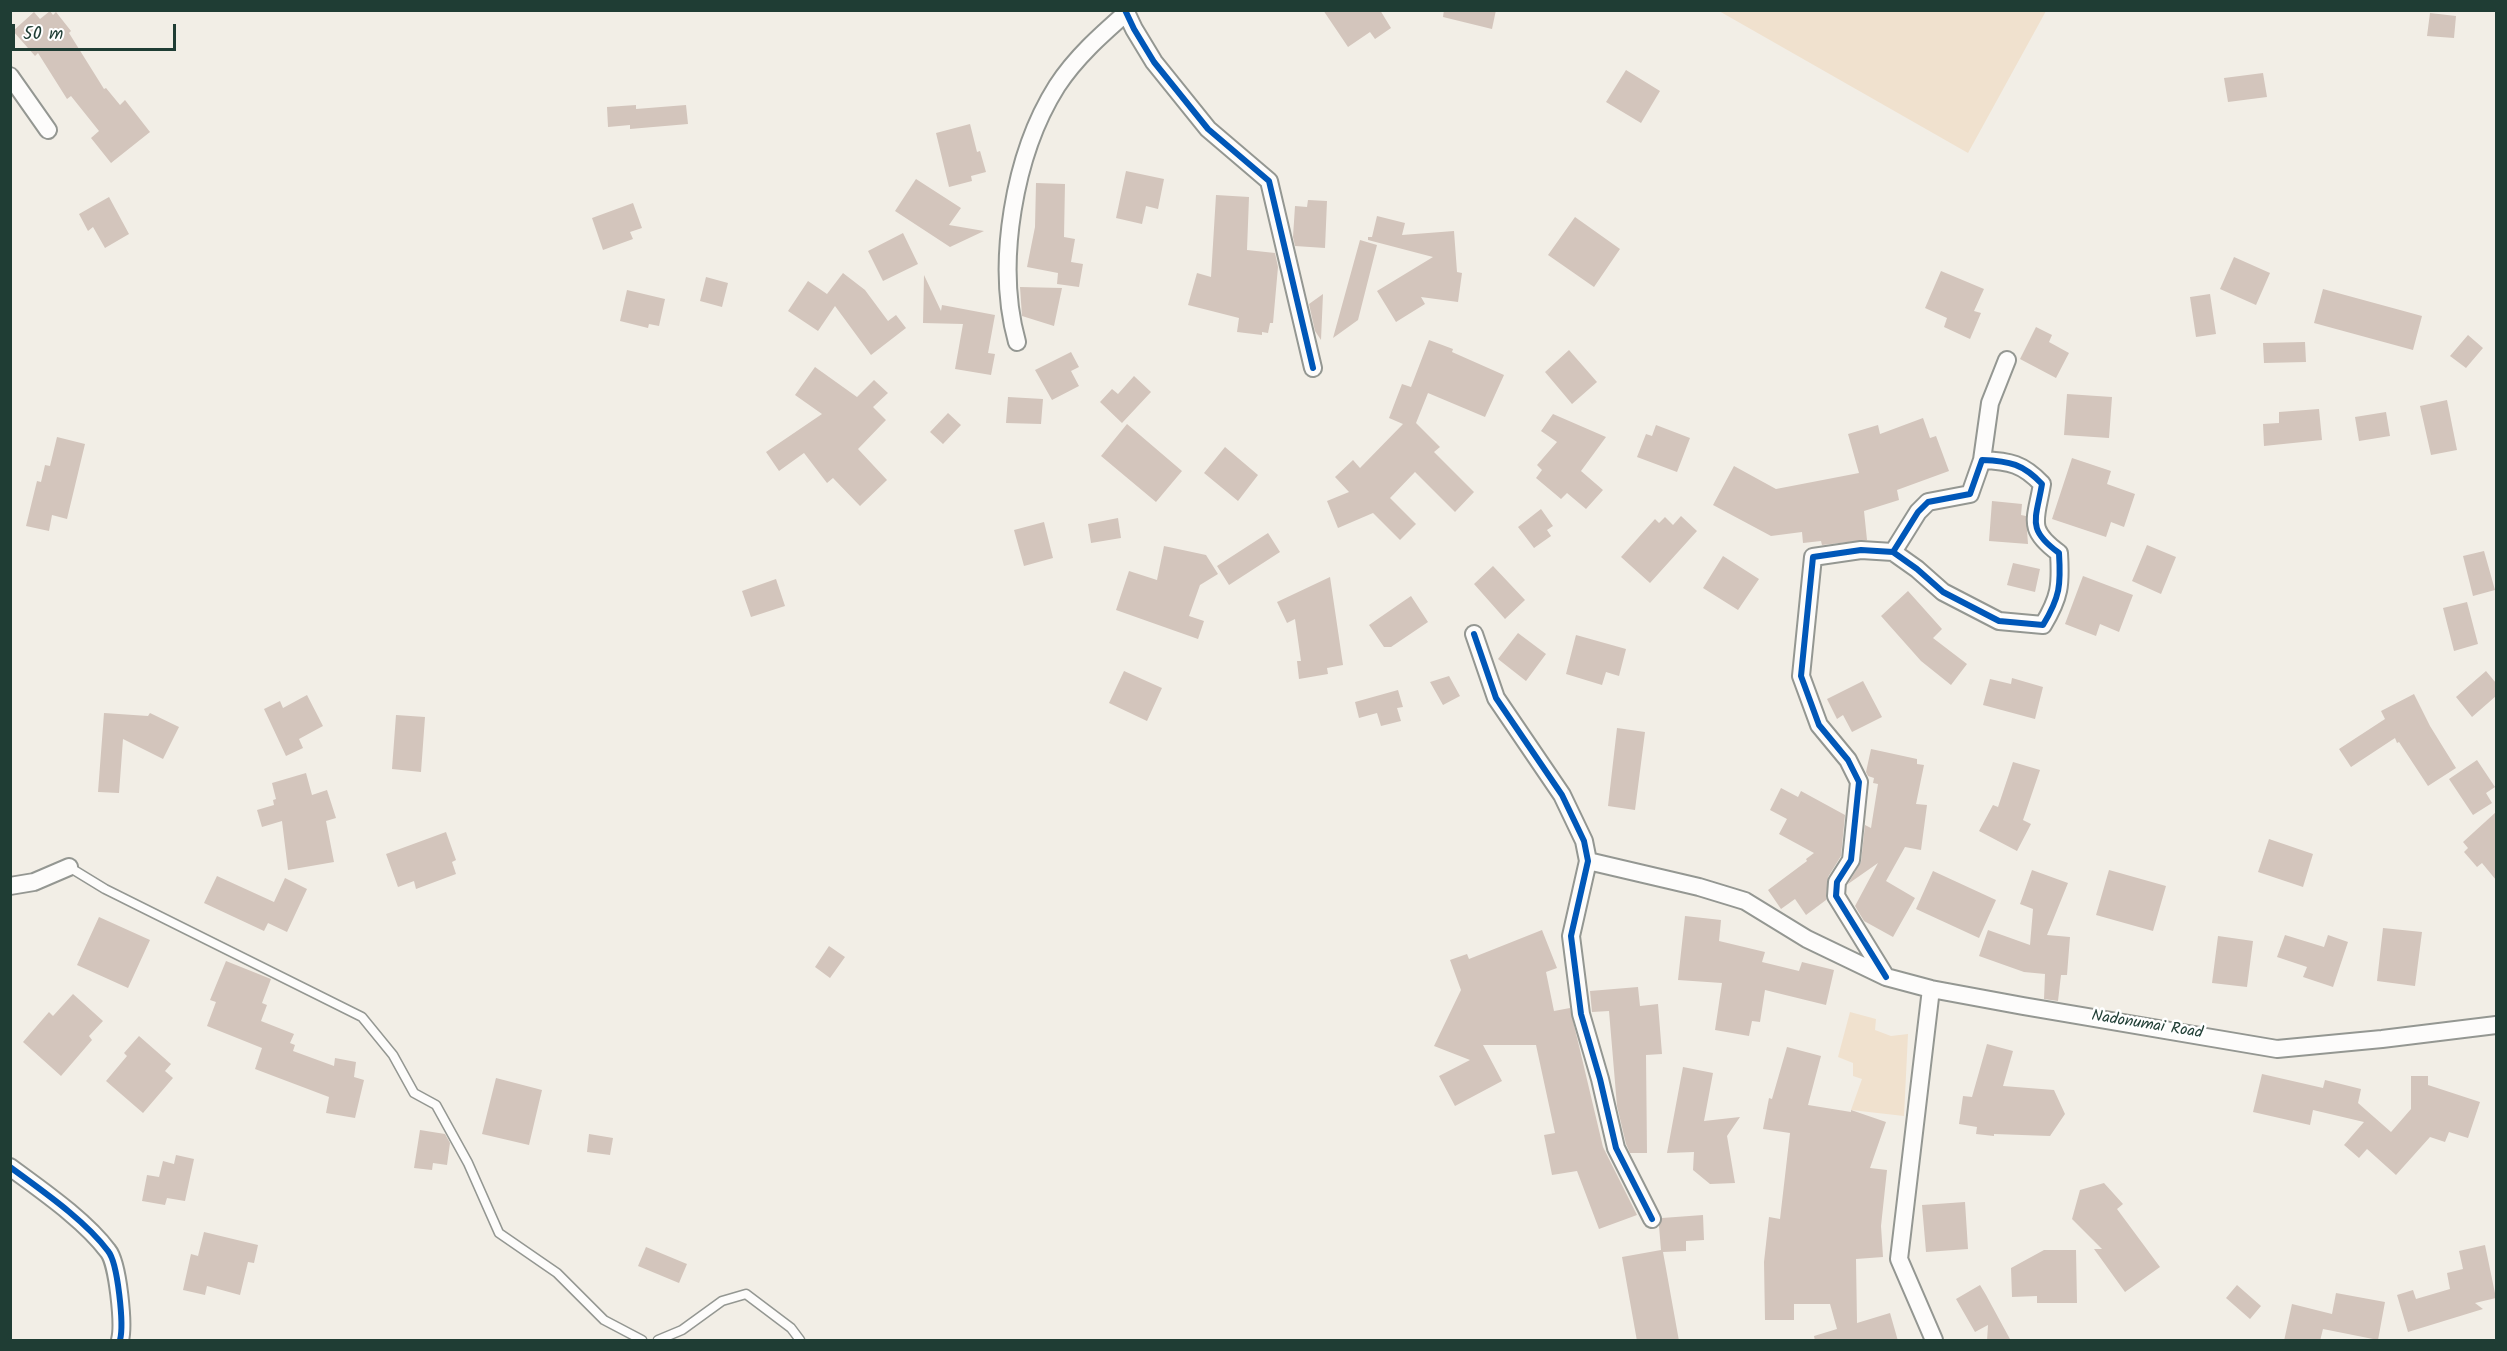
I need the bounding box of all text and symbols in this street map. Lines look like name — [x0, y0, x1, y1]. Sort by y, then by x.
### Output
scale bar — [15, 12, 178, 50]
text: 50 m — [23, 20, 63, 49]
street label: Nadonumai Road — [2090, 1008, 2204, 1044]

